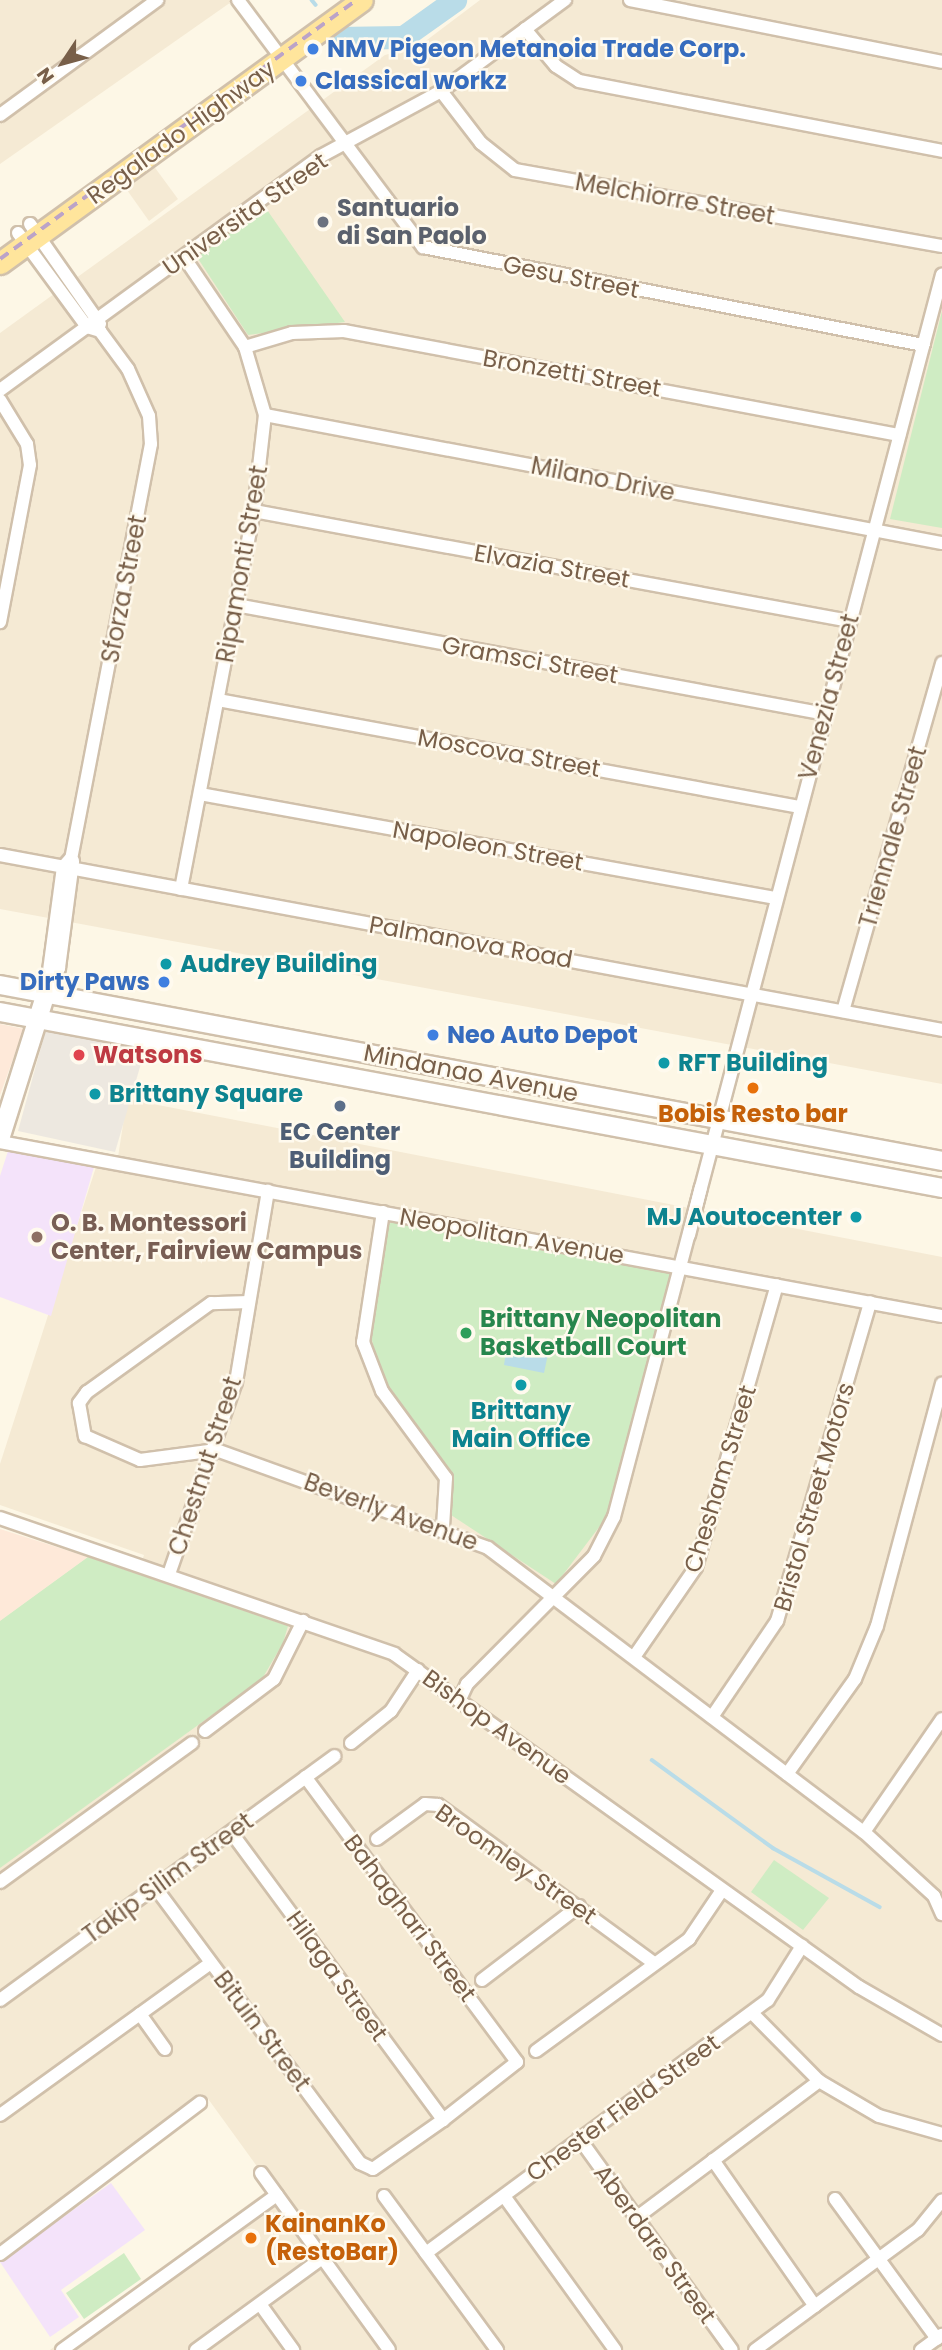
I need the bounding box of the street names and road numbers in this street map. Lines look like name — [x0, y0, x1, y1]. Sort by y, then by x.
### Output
street label: Regalado Highway — [81, 54, 281, 210]
street label: Universita Street — [157, 146, 333, 282]
street label: Melchiorre Street — [573, 167, 777, 231]
street label: Gesu Street — [500, 250, 642, 304]
street label: Bronzetti Street — [481, 343, 663, 403]
street label: Milano Drive — [529, 451, 677, 507]
street label: Ripamonti Street — [210, 463, 274, 665]
street label: Sforza Street — [96, 513, 152, 665]
street label: Elvazia Street — [472, 538, 632, 594]
street label: Venezia Street — [793, 611, 865, 783]
street label: Gramsci Street — [440, 630, 620, 690]
street label: Moscova Street — [415, 723, 603, 783]
street label: Triennale Street — [853, 743, 933, 931]
street label: Napoleon Street — [391, 815, 585, 877]
street label: Palmanova Road — [367, 910, 575, 974]
street label: Mindanao Avenue — [361, 1038, 581, 1108]
street label: Neopolitan Avenue — [398, 1202, 626, 1270]
street label: Chestnut Street — [163, 1373, 247, 1559]
street label: Bristol Street Motors — [768, 1379, 860, 1615]
street label: Chesham Street — [678, 1382, 762, 1576]
street label: Beverly Avenue — [300, 1467, 482, 1557]
street label: Bishop Avenue — [417, 1663, 577, 1791]
street label: Broomley Street — [430, 1798, 602, 1930]
street label: Takip Silim Street — [77, 1807, 259, 1949]
street label: Bahaghari Street — [338, 1829, 482, 2007]
street label: Hilaga Street — [280, 1905, 394, 2047]
street label: Bituin Street — [208, 1965, 316, 2097]
street label: Chester Field Street — [521, 2028, 725, 2188]
street label: Aberdare Street — [588, 2159, 722, 2329]

